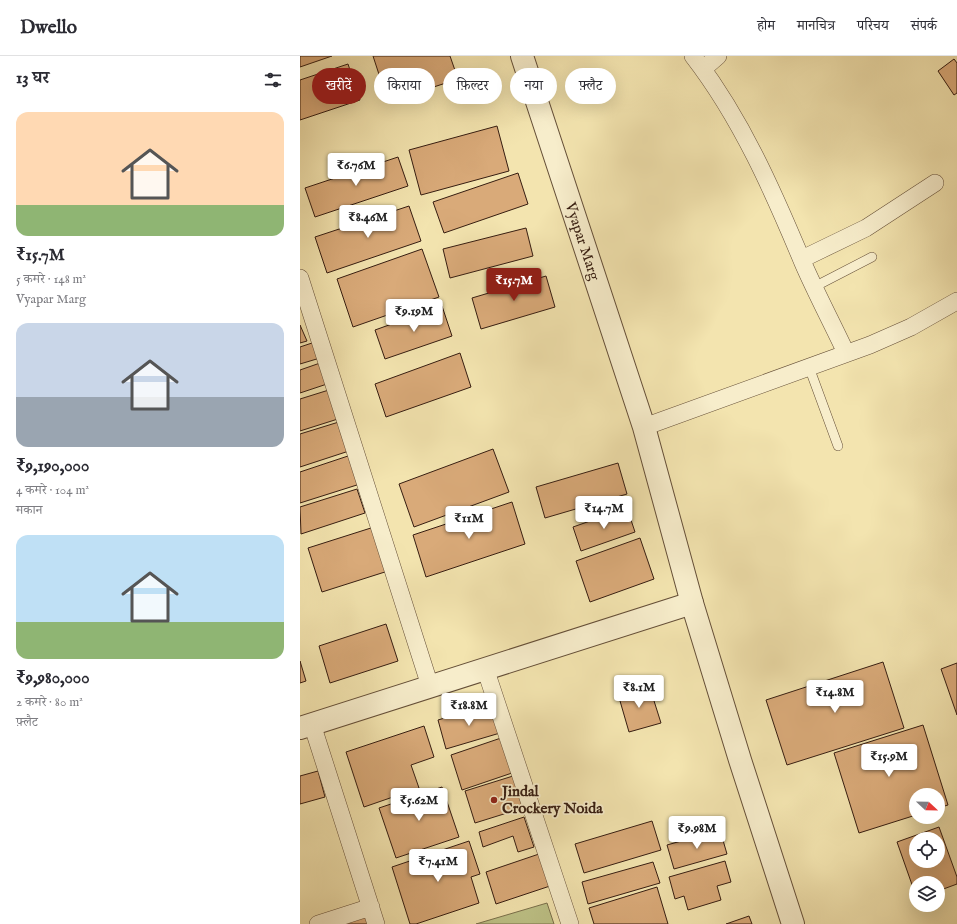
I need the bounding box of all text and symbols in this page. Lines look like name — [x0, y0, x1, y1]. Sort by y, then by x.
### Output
text: Dwello — [20, 16, 77, 40]
text: होम — [757, 17, 775, 35]
text: मानचित्र — [797, 17, 835, 35]
text: परिचय — [857, 17, 889, 35]
text: संपर्क — [911, 17, 937, 35]
text: 13 घर — [16, 68, 49, 89]
chip: खरीदें — [312, 68, 366, 104]
chip: किराया — [374, 68, 435, 104]
chip: फ़िल्टर — [443, 68, 502, 104]
chip: नया — [510, 68, 557, 104]
chip: फ़्लैट — [565, 68, 616, 104]
icon: filters — [262, 69, 284, 91]
icon: home — [114, 138, 186, 210]
pin: ₹6.76M — [323, 153, 389, 187]
text: ₹6.76M — [337, 157, 375, 174]
street label: Vyapar Marg — [561, 199, 605, 283]
pin: ₹8.46M — [335, 205, 401, 239]
text: ₹8.46M — [348, 209, 388, 226]
text: ₹15.7M — [16, 245, 65, 266]
pin: ₹15.7M — [481, 268, 547, 302]
text: 5 कमरे · 148 m² — [16, 271, 86, 288]
text: ₹15.7M — [495, 272, 533, 289]
text: Vyapar Marg — [16, 291, 86, 308]
pin: ₹9.19M — [381, 299, 447, 333]
text: ₹9.19M — [395, 303, 433, 320]
icon: home — [114, 349, 186, 421]
text: ₹9,190,000 — [16, 456, 89, 477]
text: 4 कमरे · 104 m² — [16, 482, 89, 499]
pin: ₹14.7M — [571, 496, 637, 530]
text: ₹14.7M — [584, 500, 624, 517]
text: मकान — [16, 502, 42, 519]
pin: ₹11M — [445, 506, 493, 540]
text: ₹11M — [454, 510, 484, 527]
icon: home — [114, 561, 186, 633]
text: ₹9,980,000 — [16, 668, 90, 689]
pin: ₹8.1M — [611, 675, 667, 709]
text: ₹8.1M — [623, 679, 655, 696]
pin: ₹14.8M — [802, 680, 868, 714]
text: ₹14.8M — [816, 684, 854, 701]
pin: ₹18.8M — [436, 693, 502, 727]
text: 2 कमरे · 80 m² — [16, 694, 83, 711]
text: ₹18.8M — [450, 697, 488, 714]
text: फ़्लैट — [16, 714, 38, 731]
pin: ₹15.9M — [856, 744, 922, 778]
text: ₹15.9M — [870, 748, 908, 765]
place label: Jindal Crockery Noida — [500, 782, 603, 818]
pin: ₹5.62M — [386, 788, 452, 822]
north arrow — [909, 788, 945, 824]
map controls — [909, 788, 945, 912]
text: ₹5.62M — [400, 792, 438, 809]
marker: Jindal Crockery Noida — [489, 795, 499, 805]
pin: ₹9.98M — [664, 816, 730, 850]
text: ₹9.98M — [678, 820, 716, 837]
button: locate — [909, 832, 945, 868]
pin: ₹7.41M — [405, 849, 471, 883]
text: ₹7.41M — [418, 853, 458, 870]
button: layers — [909, 876, 945, 912]

